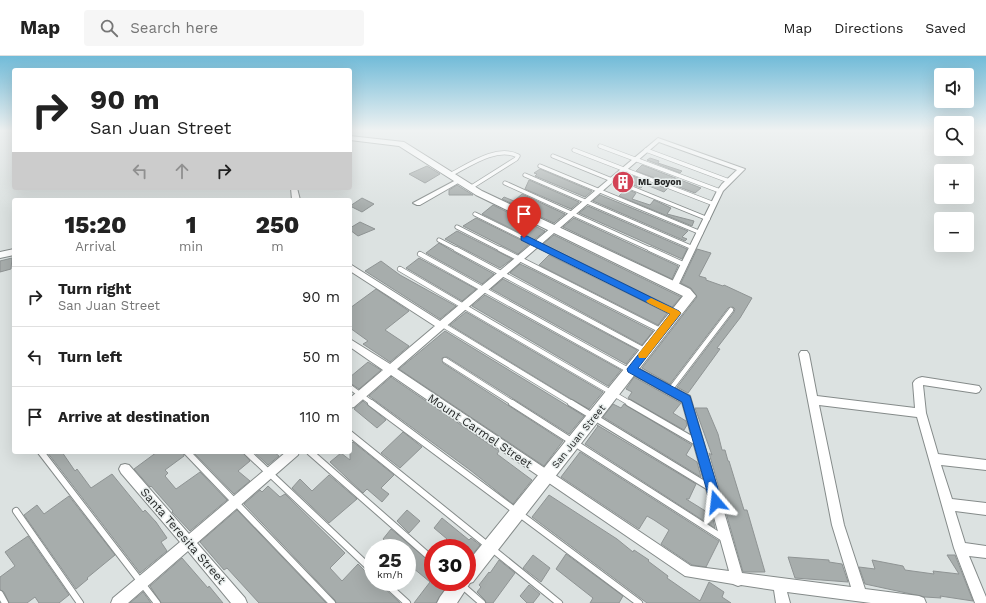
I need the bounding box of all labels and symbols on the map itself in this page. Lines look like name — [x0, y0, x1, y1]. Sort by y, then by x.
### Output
building icon: ML Boyon — [610, 169, 636, 195]
place label: ML Boyon — [638, 177, 682, 187]
pin — [507, 197, 541, 238]
street label: Mount Carmel Street — [425, 391, 535, 471]
street label: San Juan Street — [549, 402, 608, 470]
position arrow — [695, 481, 737, 523]
street label: Santa Teresita Street — [137, 485, 229, 587]
speed limit sign: 30 — [424, 539, 476, 591]

